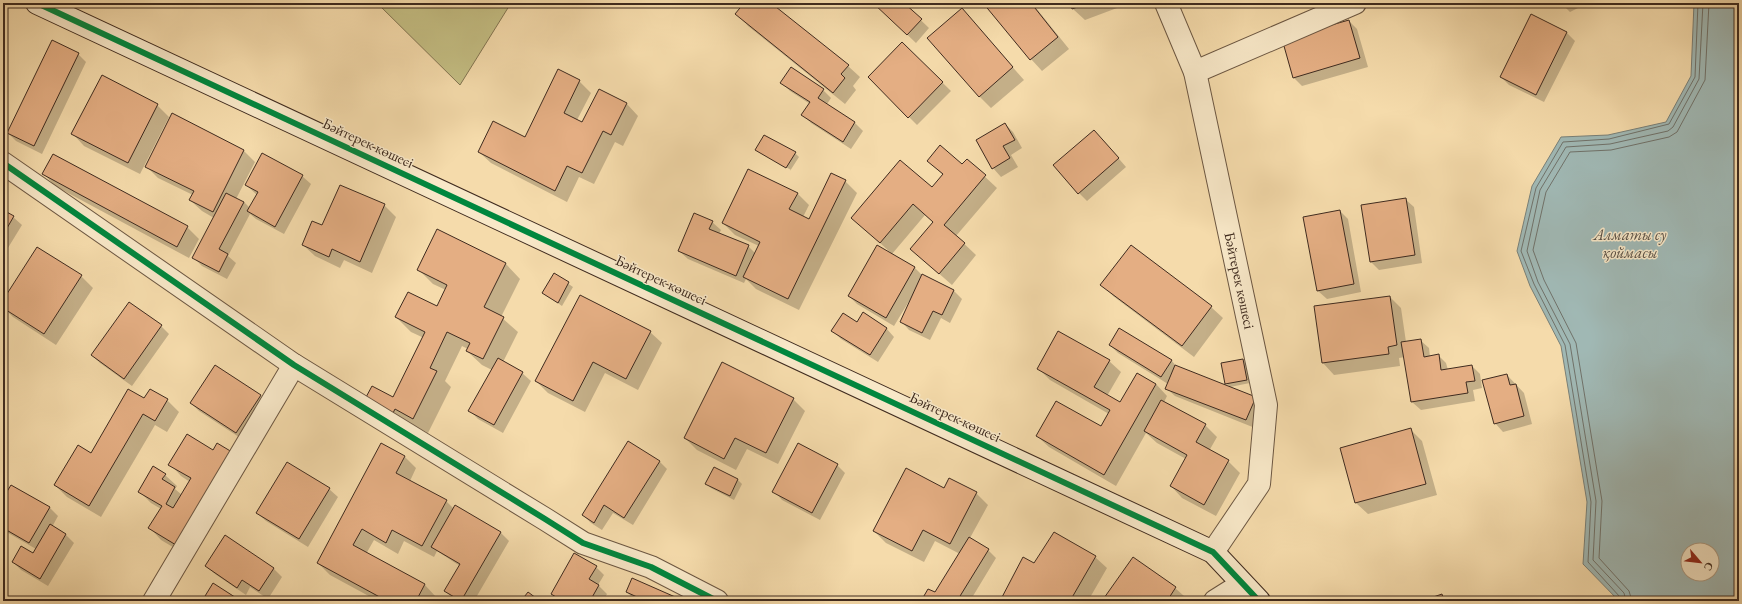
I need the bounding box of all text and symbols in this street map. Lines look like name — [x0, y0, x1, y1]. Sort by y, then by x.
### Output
street label: Бәйтерек көшесі — [319, 113, 417, 172]
water label: Алматы су қоймасы — [1592, 224, 1667, 263]
street label: Бәйтерек көшесі — [1220, 230, 1260, 331]
street label: Бәйтерек көшесі — [612, 250, 710, 309]
street label: Бәйтерек көшесі — [906, 387, 1004, 446]
north arrow — [1680, 542, 1720, 582]
text: С — [1701, 560, 1717, 574]

